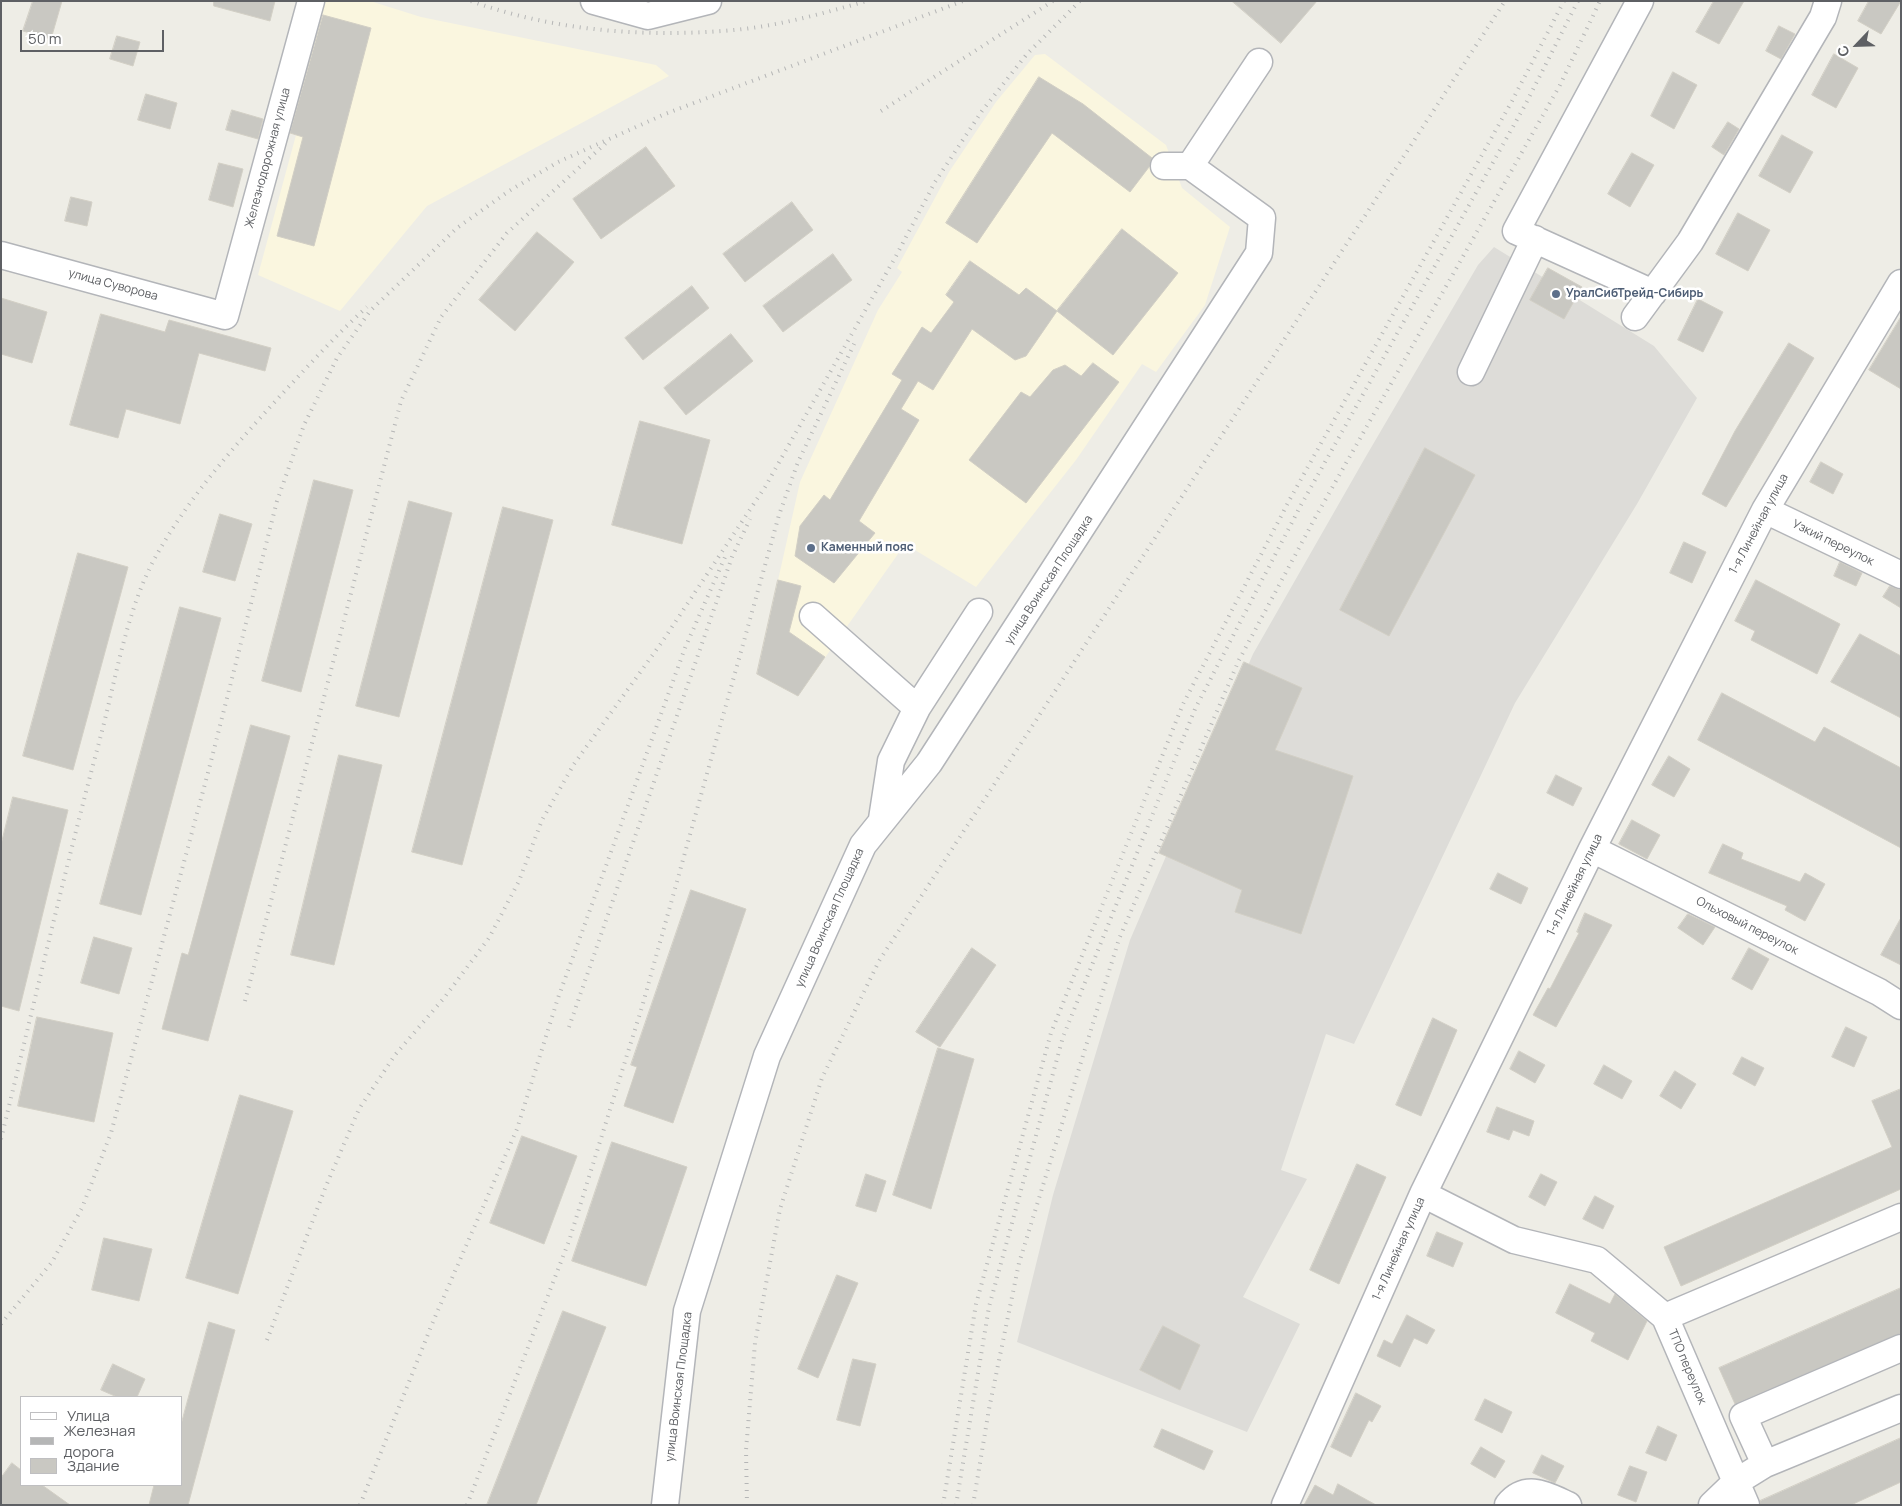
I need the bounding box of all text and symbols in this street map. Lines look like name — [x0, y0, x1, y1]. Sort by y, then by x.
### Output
scale bar — [22, 20, 166, 52]
north arrow — [1832, 20, 1882, 70]
text: 50 m — [28, 28, 62, 49]
text: С — [1832, 43, 1854, 60]
street label: Железнодорожная улица — [242, 86, 294, 230]
street label: улица Суворова — [67, 266, 159, 304]
place label: УралСибТрейд-Сибирь — [1566, 287, 1703, 301]
marker: УралСибТрейд-Сибирь — [1550, 288, 1562, 300]
street label: 1-я Линейная улица — [1726, 471, 1792, 577]
street label: улица Воинская Площадка — [1002, 513, 1096, 647]
street label: Узкий переулок — [1790, 517, 1876, 569]
place label: Каменный пояс — [821, 541, 914, 555]
marker: Каменный пояс — [805, 542, 817, 554]
street label: 1-я Линейная улица — [1544, 832, 1606, 938]
street label: улица Воинская Площадка — [793, 846, 867, 990]
street label: Ольховый переулок — [1693, 894, 1801, 958]
street label: 1-я Линейная улица — [1370, 1195, 1428, 1303]
street label: улица Воинская Площадка — [663, 1311, 695, 1463]
street label: ТПО переулок — [1665, 1327, 1709, 1407]
legend — [20, 1396, 182, 1486]
text: Улица — [67, 1405, 110, 1426]
text: Железная дорога — [64, 1420, 135, 1462]
text: Здание — [67, 1455, 119, 1476]

